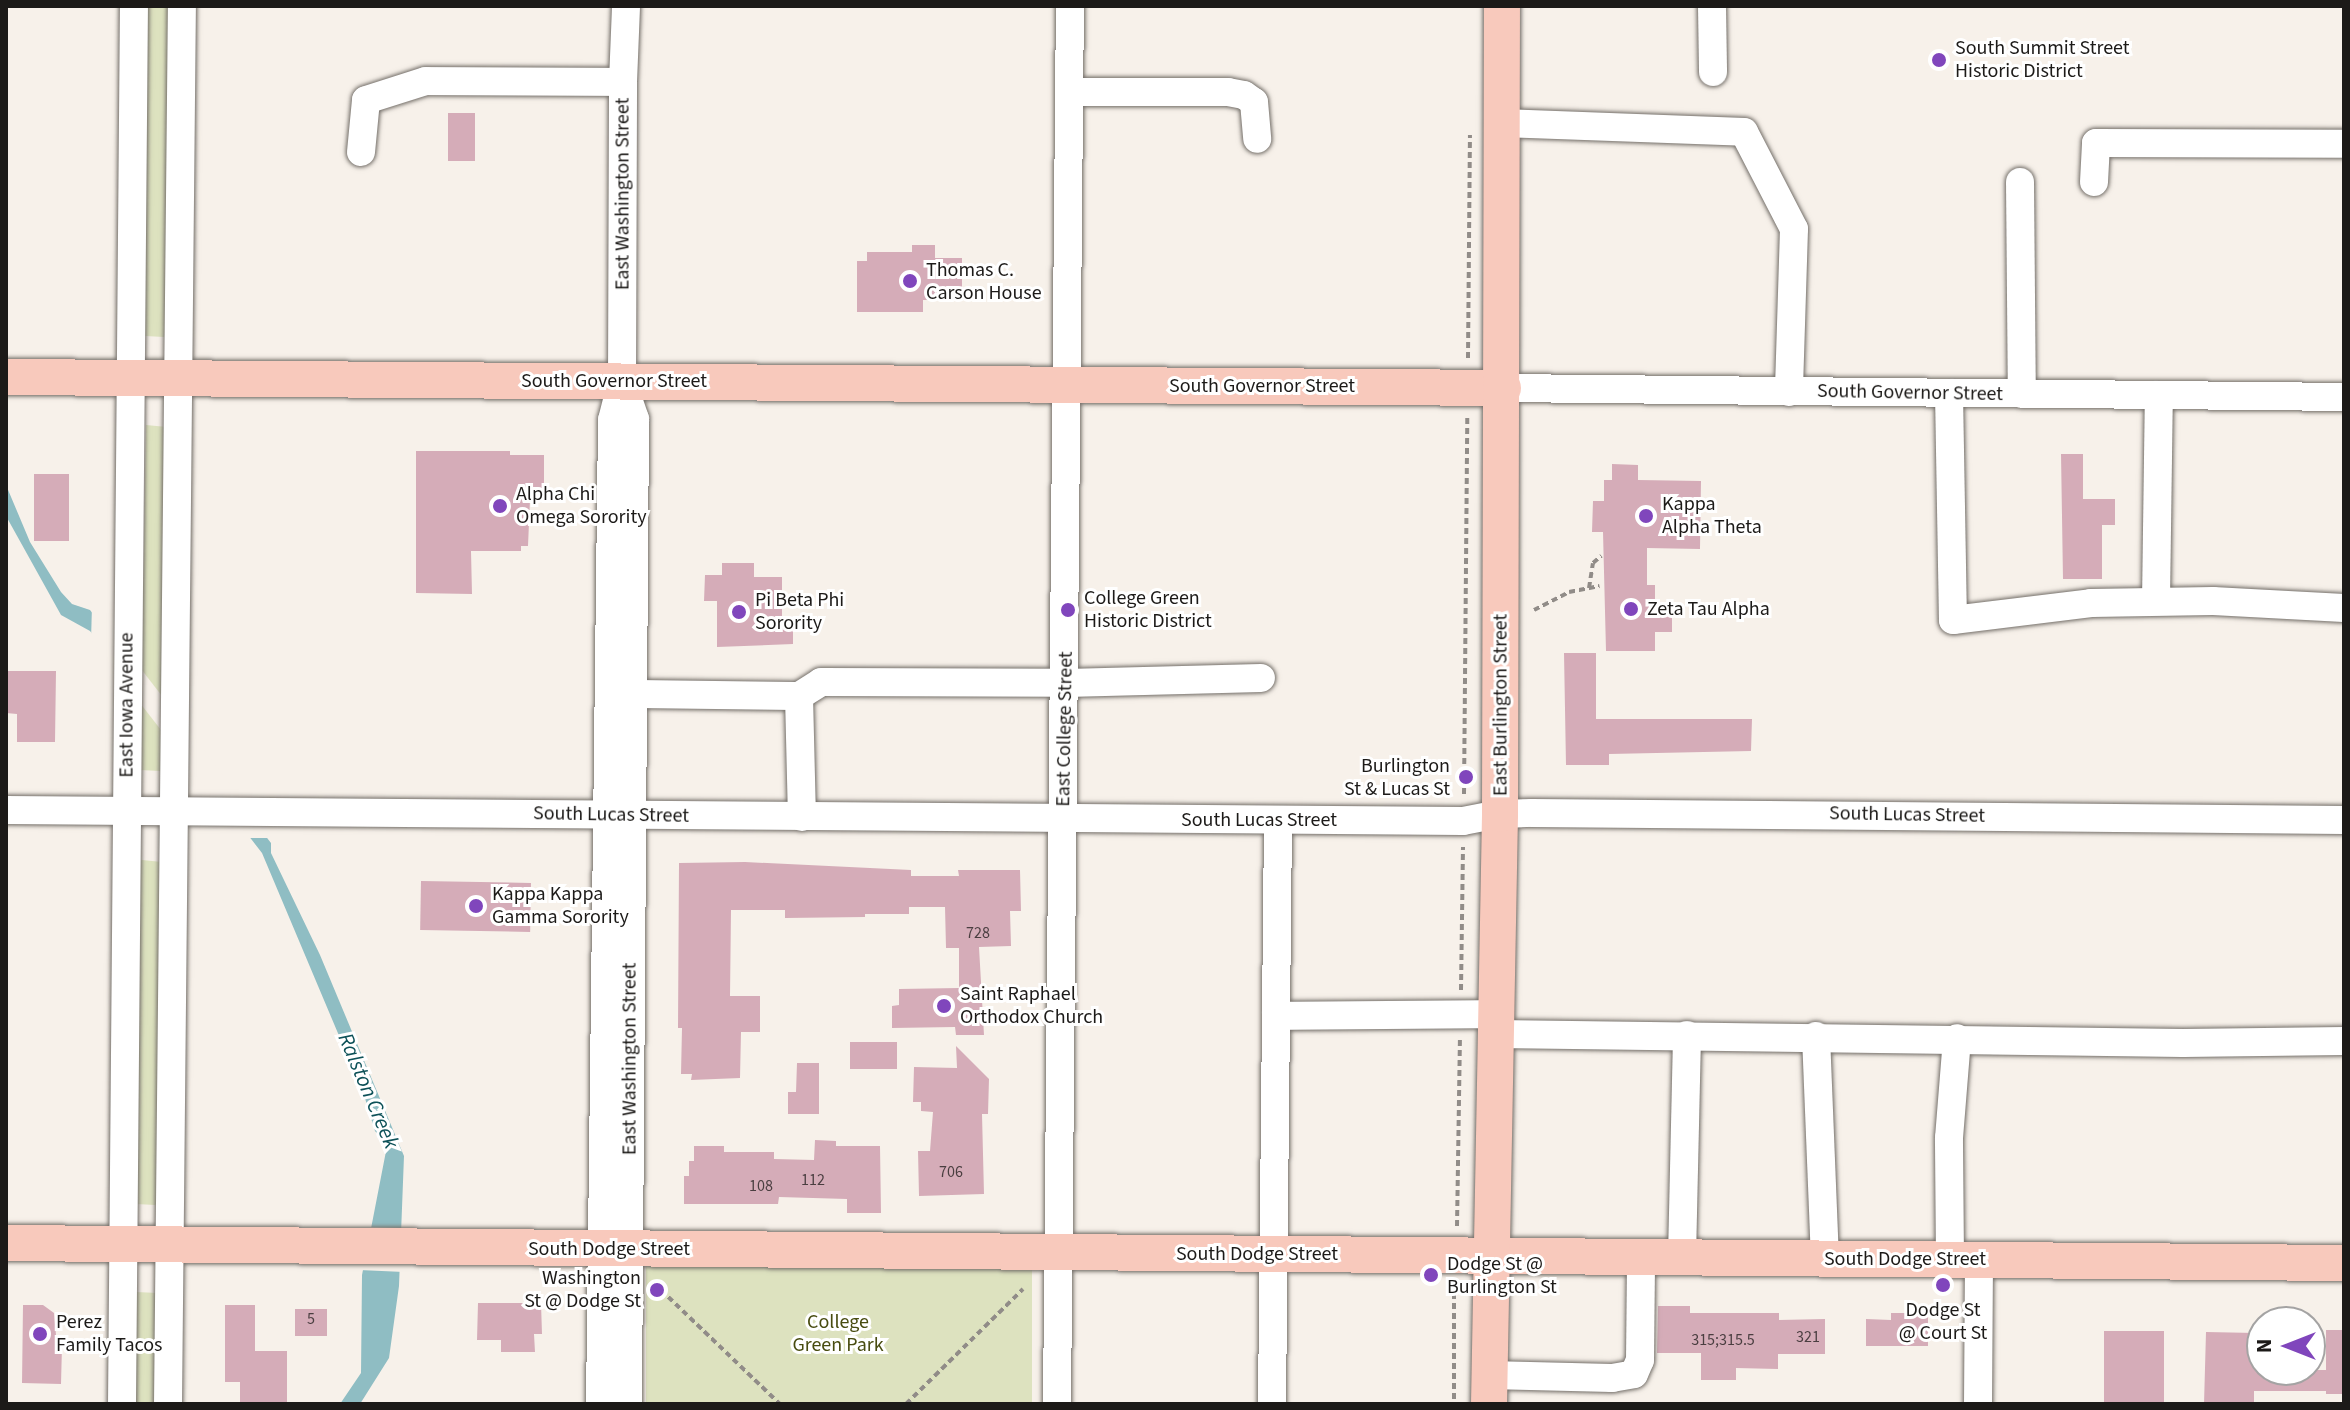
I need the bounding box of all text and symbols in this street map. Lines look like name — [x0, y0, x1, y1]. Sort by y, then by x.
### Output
place label: South Summit Street Historic District — [1955, 36, 2130, 83]
marker: South Summit Street Historic District — [1930, 51, 1948, 69]
street label: East Washington Street — [611, 98, 635, 290]
place label: Thomas C. Carson House — [926, 258, 1042, 305]
marker: Thomas C. Carson House — [901, 272, 919, 290]
street label: South Governor Street — [521, 369, 707, 393]
street label: South Governor Street — [1169, 374, 1355, 398]
street label: South Governor Street — [1817, 379, 2003, 407]
place label: Alpha Chi Omega Sorority — [516, 482, 646, 529]
place label: Kappa Alpha Theta — [1662, 492, 1762, 539]
marker: Alpha Chi Omega Sorority — [491, 497, 509, 515]
marker: Kappa Alpha Theta — [1637, 507, 1655, 525]
place label: College Green Historic District — [1084, 586, 1212, 633]
place label: Pi Beta Phi Sorority — [755, 588, 844, 635]
place label: Zeta Tau Alpha — [1647, 597, 1770, 621]
marker: Zeta Tau Alpha — [1622, 600, 1640, 618]
marker: College Green Historic District — [1059, 601, 1077, 619]
marker: Pi Beta Phi Sorority — [730, 603, 748, 621]
street label: East Burlington Street — [1489, 614, 1513, 796]
street label: East Iowa Avenue — [115, 632, 139, 778]
street label: East College Street — [1052, 651, 1078, 807]
place label: Burlington St & Lucas St — [1344, 754, 1450, 801]
marker: Burlington St & Lucas St — [1457, 768, 1475, 786]
street label: South Lucas Street — [533, 802, 689, 828]
street label: South Lucas Street — [1829, 802, 1985, 828]
street label: South Lucas Street — [1181, 808, 1337, 832]
place label: Kappa Kappa Gamma Sorority — [492, 882, 629, 929]
marker: Kappa Kappa Gamma Sorority — [467, 897, 485, 915]
house number: 728 — [966, 923, 990, 943]
street label: East Washington Street — [618, 963, 642, 1155]
place label: Saint Raphael Orthodox Church — [960, 982, 1103, 1029]
marker: Saint Raphael Orthodox Church — [935, 997, 953, 1015]
water label: Ralston Creek — [332, 1029, 404, 1153]
house number: 706 — [939, 1162, 963, 1182]
house number: 112 — [801, 1170, 825, 1190]
house number: 108 — [749, 1176, 773, 1196]
street label: South Dodge Street — [528, 1237, 690, 1261]
street label: South Dodge Street — [1176, 1242, 1338, 1266]
street label: South Dodge Street — [1824, 1247, 1986, 1271]
place label: Dodge St @ Burlington St — [1447, 1252, 1557, 1299]
place label: Washington St @ Dodge St — [524, 1266, 641, 1313]
marker: Dodge St @ Burlington St — [1422, 1266, 1440, 1284]
marker: Dodge St @ Court St — [1934, 1276, 1952, 1294]
marker: Washington St @ Dodge St — [648, 1281, 666, 1299]
place label: Dodge St @ Court St — [1899, 1298, 1987, 1345]
north arrow — [2246, 1306, 2326, 1386]
house number: 5 — [307, 1309, 315, 1329]
place label: Perez Family Tacos — [56, 1310, 162, 1357]
park label: College Green Park — [792, 1311, 884, 1358]
marker: Perez Family Tacos — [31, 1325, 49, 1343]
house number: 321 — [1796, 1327, 1820, 1347]
house number: 315;315.5 — [1691, 1330, 1755, 1350]
text: N — [2248, 1339, 2280, 1353]

